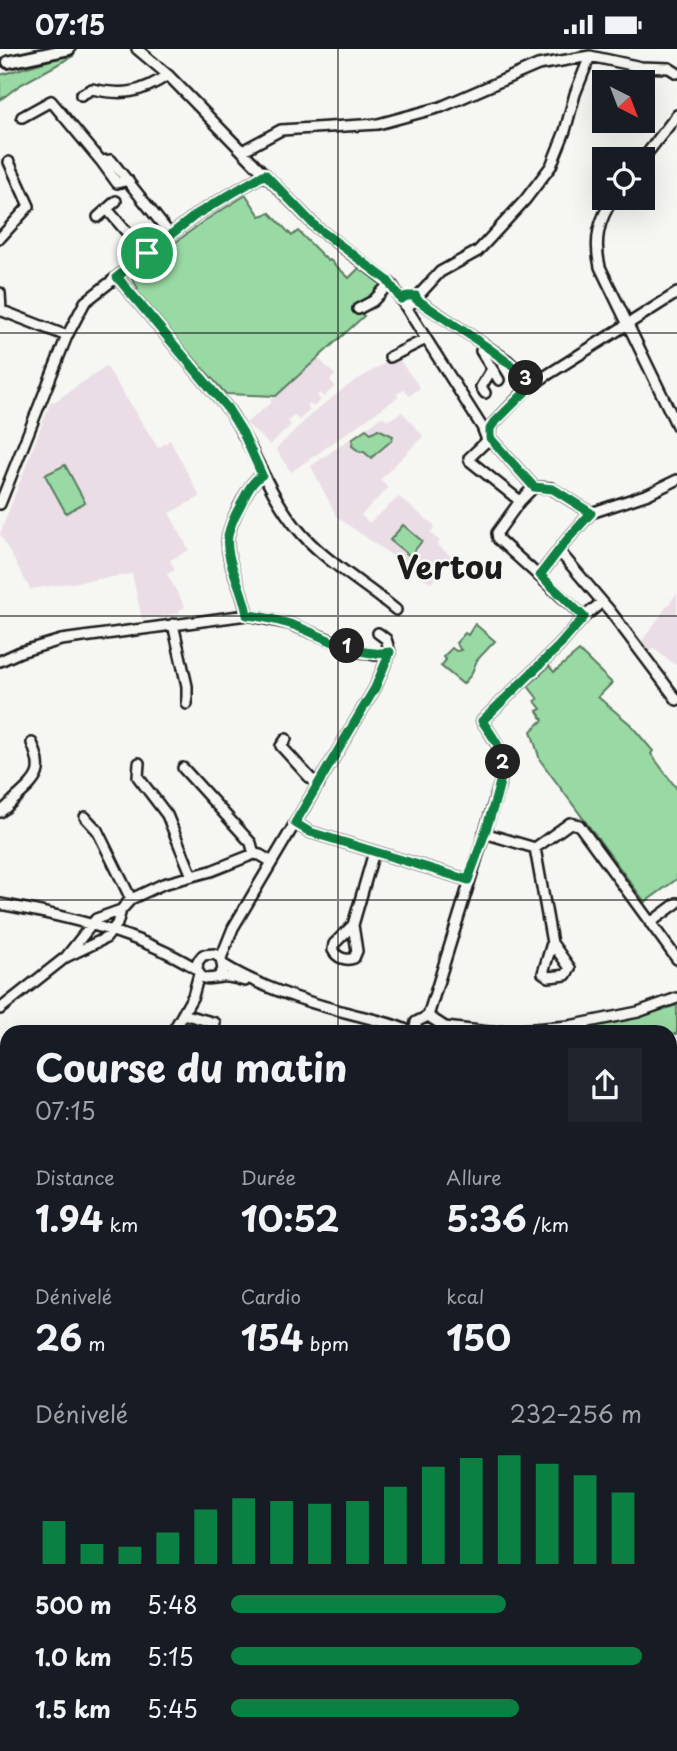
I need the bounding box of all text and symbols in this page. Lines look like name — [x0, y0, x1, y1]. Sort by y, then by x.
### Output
text: 07:15 — [35, 5, 105, 44]
north arrow — [592, 70, 654, 133]
map controls — [592, 70, 655, 210]
button: locate — [592, 147, 655, 210]
pin — [117, 223, 177, 283]
icon: arrive — [128, 234, 166, 272]
pin: 3 — [508, 361, 544, 395]
text: 3 — [519, 363, 532, 391]
district label: Vertou — [397, 542, 503, 590]
pin: 1 — [330, 629, 364, 663]
text: 1 — [342, 631, 351, 659]
pin: 2 — [486, 745, 520, 779]
text: 2 — [496, 747, 509, 775]
text: Course du matin — [35, 1038, 347, 1095]
button: share — [568, 1048, 642, 1122]
text: 07:15 — [35, 1093, 96, 1128]
text: Distance — [35, 1163, 115, 1191]
text: Durée — [241, 1163, 296, 1191]
text: Allure — [446, 1163, 502, 1191]
text: 1.94 — [35, 1191, 103, 1244]
text: 10:52 — [241, 1191, 339, 1244]
text: 5:36 — [446, 1191, 527, 1244]
text: km — [103, 1210, 138, 1238]
text: /km — [527, 1210, 569, 1238]
text: Dénivelé — [35, 1282, 112, 1310]
text: Cardio — [241, 1282, 301, 1310]
text: kcal — [446, 1282, 484, 1310]
text: 26 — [35, 1310, 82, 1363]
text: 154 — [241, 1310, 304, 1363]
text: 150 — [446, 1310, 511, 1363]
text: m — [82, 1329, 106, 1357]
text: bpm — [304, 1329, 349, 1357]
text: Dénivelé — [35, 1396, 128, 1431]
text: 232–256 m — [510, 1396, 642, 1431]
text: 500 m — [35, 1587, 112, 1622]
text: 5:48 — [147, 1587, 198, 1622]
text: 1.0 km — [35, 1639, 112, 1674]
text: 5:15 — [147, 1639, 193, 1674]
text: 1.5 km — [35, 1691, 111, 1726]
text: 5:45 — [147, 1691, 198, 1726]

